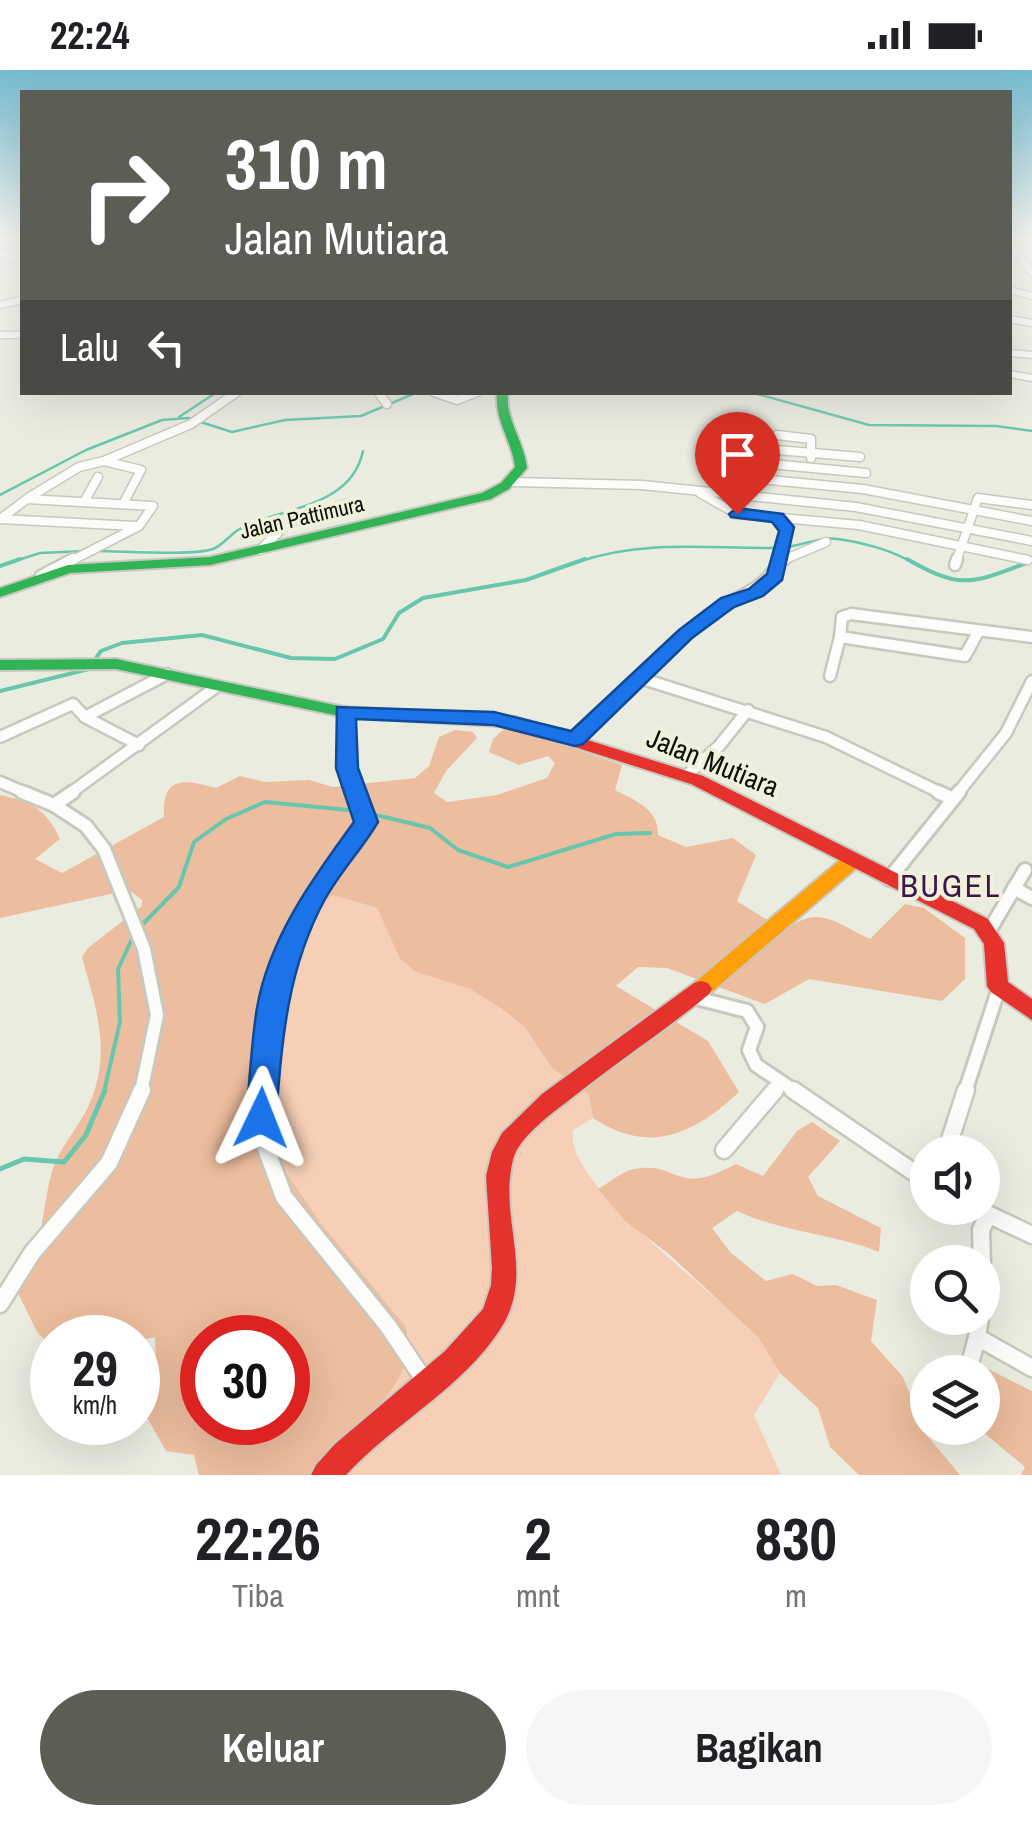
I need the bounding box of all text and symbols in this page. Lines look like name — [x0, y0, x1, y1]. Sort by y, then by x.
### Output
text: 22:24 — [50, 10, 130, 61]
text: 310 m — [225, 117, 388, 211]
icon: right — [60, 130, 190, 260]
text: Jalan Mutiara — [225, 207, 449, 268]
icon: left — [139, 320, 194, 375]
text: Lalu — [60, 322, 119, 373]
pin — [695, 412, 780, 515]
icon: arrive — [710, 427, 765, 482]
street label: Jalan Pattimura — [237, 488, 367, 546]
street label: Jalan Mutiara — [641, 718, 785, 806]
district label: BUGEL — [900, 864, 1002, 907]
position arrow — [209, 1066, 313, 1170]
map controls — [910, 1135, 1000, 1445]
button: sound — [910, 1135, 1000, 1225]
button: search — [910, 1245, 1000, 1335]
speed limit sign: 30 — [180, 1315, 310, 1445]
text: 29 — [72, 1334, 118, 1402]
button: layers — [910, 1355, 1000, 1445]
text: km/h — [73, 1388, 117, 1422]
text: 22:26 — [195, 1498, 321, 1579]
text: 2 — [524, 1498, 552, 1579]
text: 830 — [755, 1498, 837, 1579]
text: Tiba — [232, 1574, 284, 1617]
text: mnt — [516, 1574, 560, 1617]
text: m — [785, 1574, 807, 1617]
button: Keluar — [40, 1690, 506, 1805]
button: Bagikan — [526, 1690, 992, 1805]

